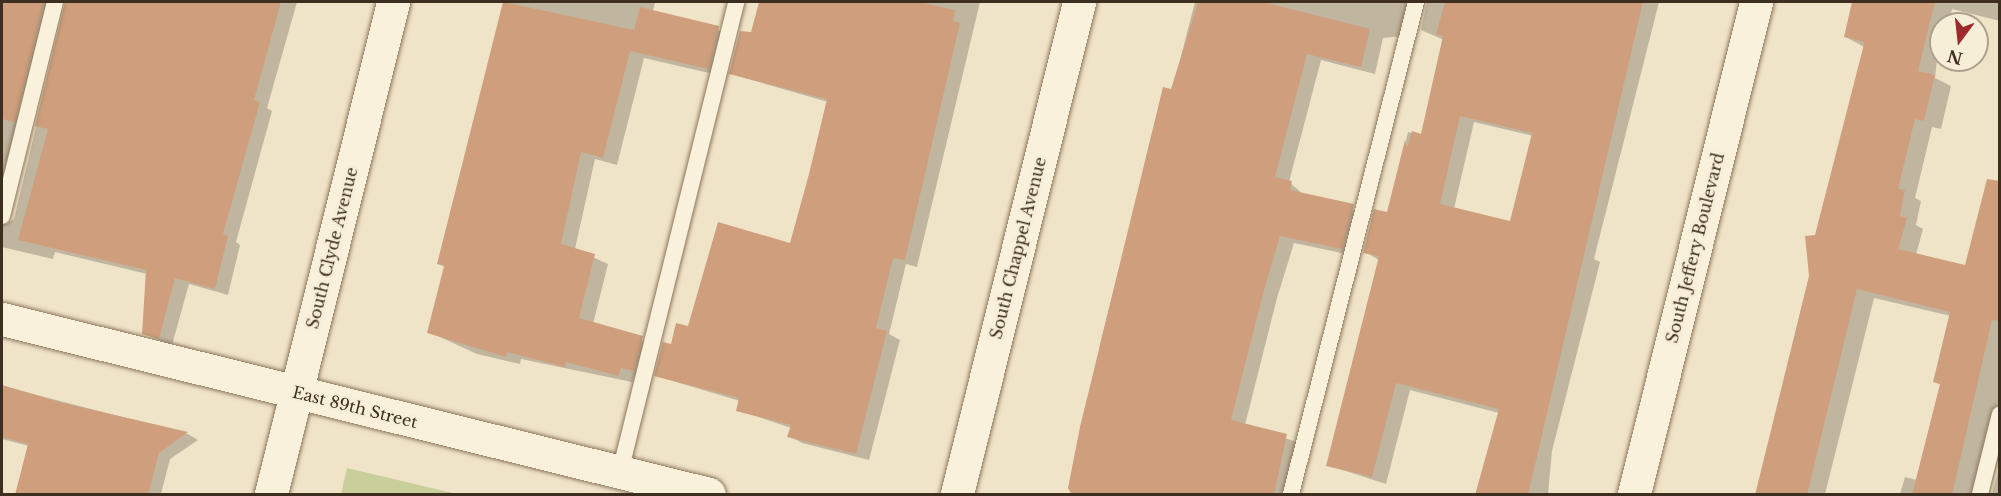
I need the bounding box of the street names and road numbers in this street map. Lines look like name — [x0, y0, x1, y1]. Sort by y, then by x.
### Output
street label: South Jeffery Boulevard — [1662, 151, 1728, 345]
street label: South Chappel Avenue — [986, 155, 1050, 341]
street label: South Clyde Avenue — [303, 165, 361, 331]
street label: East 89th Street — [291, 382, 419, 432]

